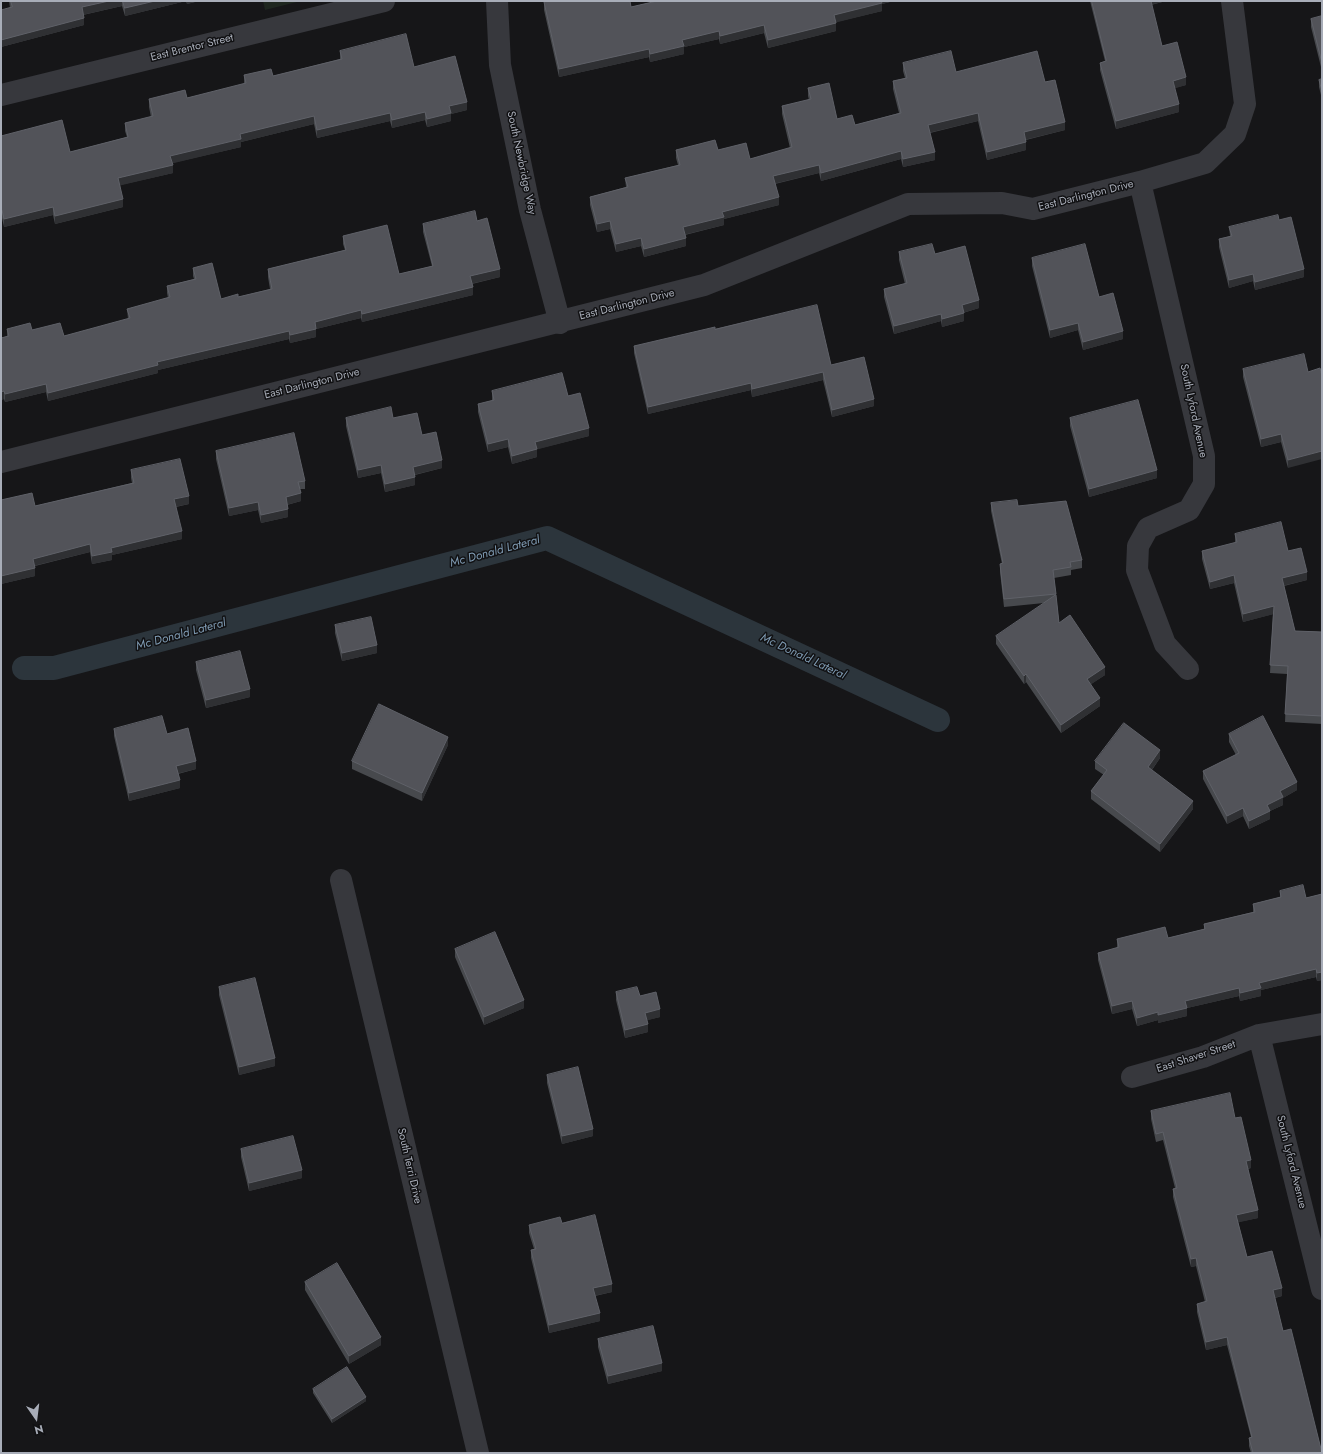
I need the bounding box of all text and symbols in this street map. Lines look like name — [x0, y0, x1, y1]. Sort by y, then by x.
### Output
street label: East Brentor Street — [149, 31, 235, 65]
street label: South Newbridge Way — [504, 110, 538, 216]
street label: East Darlington Drive — [1037, 178, 1135, 214]
street label: East Darlington Drive — [578, 287, 676, 323]
street label: South Lyford Avenue — [1177, 363, 1209, 459]
street label: East Darlington Drive — [263, 366, 361, 402]
water label: Mc Donald Lateral — [448, 533, 542, 571]
water label: Mc Donald Lateral — [134, 616, 228, 654]
water label: Mc Donald Lateral — [758, 631, 848, 683]
street label: East Shaver Street — [1155, 1038, 1237, 1076]
street label: South Lyford Avenue — [1273, 1114, 1309, 1210]
street label: South Terri Drive — [394, 1127, 424, 1205]
north arrow — [16, 1398, 56, 1438]
text: N — [33, 1421, 45, 1438]

